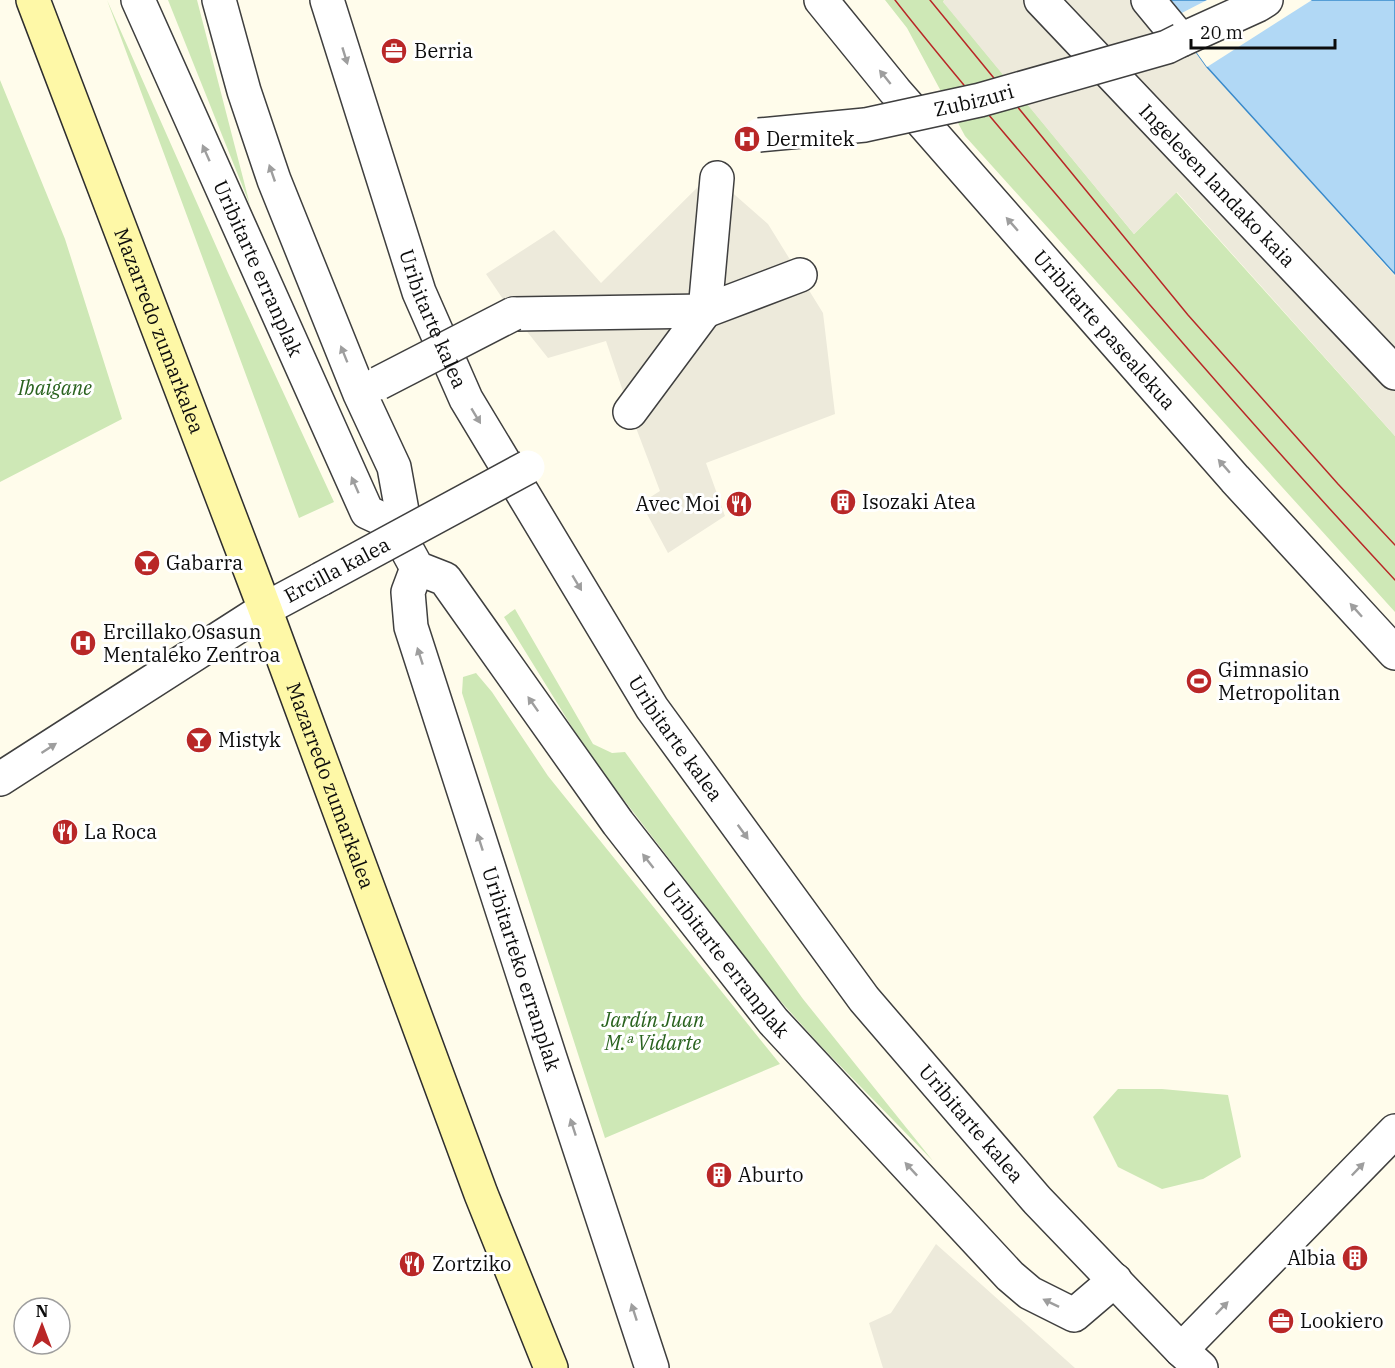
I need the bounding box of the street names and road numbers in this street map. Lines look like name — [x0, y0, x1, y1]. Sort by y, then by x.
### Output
street label: Zubizuri — [931, 77, 1017, 123]
street label: Ingelesen landako kaia — [1134, 98, 1302, 273]
street label: Uribitarte erranplak — [207, 176, 310, 361]
street label: Mazarredo zumarkalea — [108, 224, 211, 437]
street label: Uribitarte pasealekua — [1027, 244, 1182, 415]
street label: Uribitarte kalea — [393, 246, 474, 392]
street label: Ercilla kalea — [279, 530, 395, 609]
street label: Uribitarte kalea — [622, 670, 730, 807]
street label: Mazarredo zumarkalea — [280, 678, 381, 893]
street label: Uribitarteko erranplak — [476, 863, 567, 1075]
street label: Uribitarte erranplak — [656, 876, 796, 1043]
street label: Uribitarte kalea — [913, 1058, 1030, 1188]

